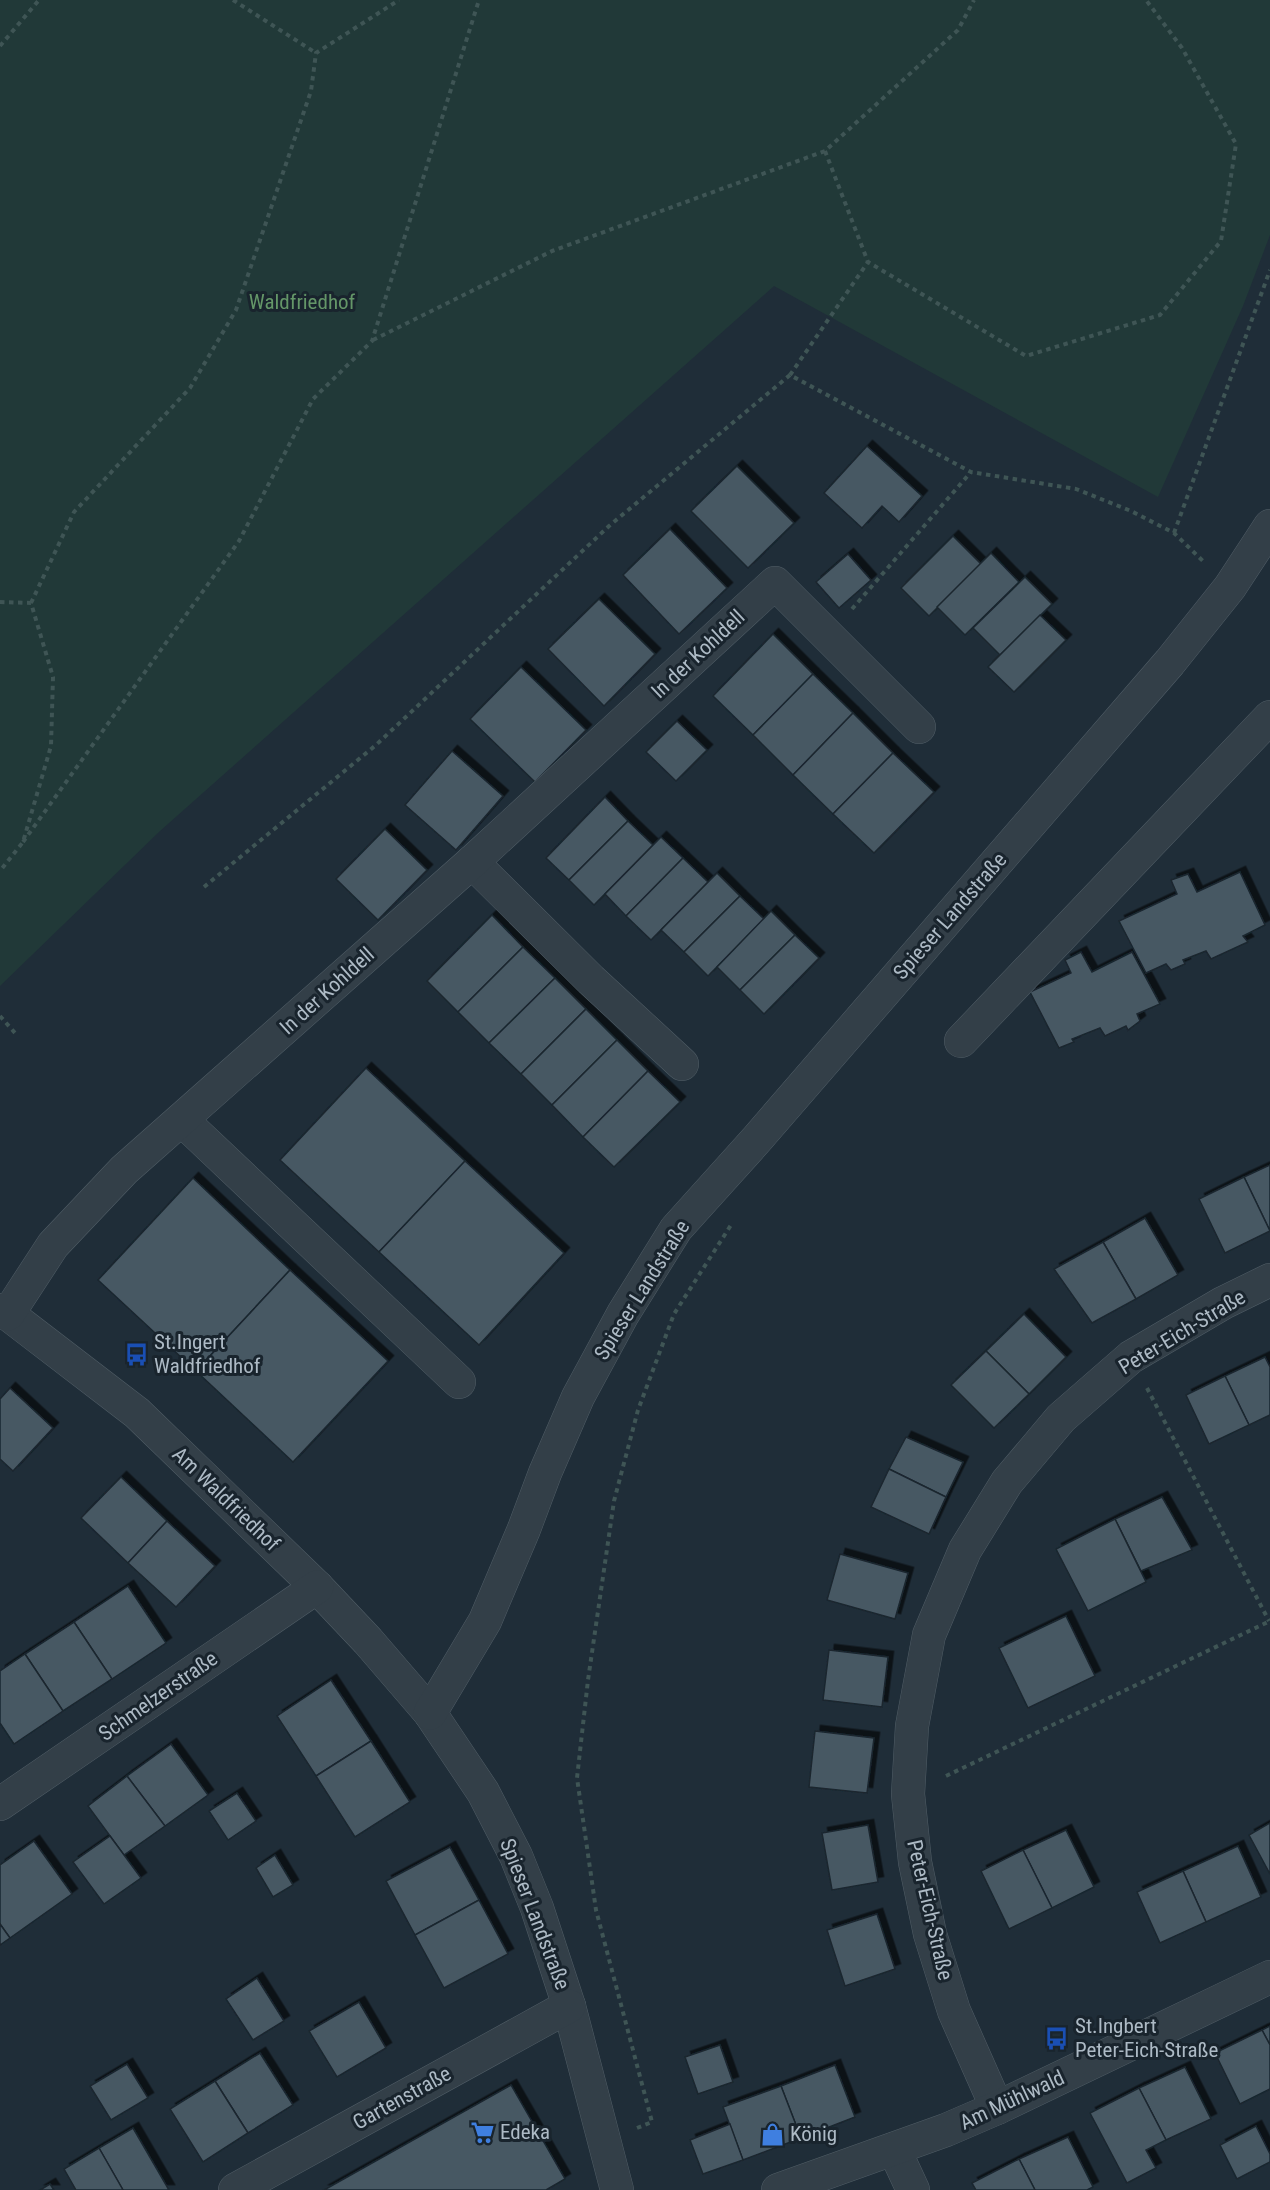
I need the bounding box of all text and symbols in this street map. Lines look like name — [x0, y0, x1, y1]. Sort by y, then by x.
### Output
park label: Waldfriedhof — [249, 290, 356, 314]
street label: In der Kohldell — [647, 605, 749, 703]
street label: Spieser Landstraße — [889, 848, 1012, 984]
street label: In der Kohldell — [275, 942, 379, 1040]
street label: Spieser Landstraße — [589, 1216, 695, 1364]
street label: Peter-Eich-Straße — [1114, 1285, 1250, 1379]
place label: St.Ingert Waldfriedhof — [154, 1330, 261, 1378]
bus stop icon: St.Ingert Waldfriedhof — [123, 1341, 149, 1367]
street label: Am Waldfriedhof — [168, 1442, 285, 1556]
street label: Schmelzerstraße — [94, 1646, 222, 1746]
street label: Spieser Landstraße — [495, 1835, 575, 1993]
street label: Peter-Eich-Straße — [902, 1837, 958, 1983]
place label: St.Ingbert Peter-Eich-Straße — [1075, 2014, 1218, 2062]
bus stop icon: St.Ingbert Peter-Eich-Straße — [1044, 2025, 1070, 2051]
street label: Gartenstraße — [349, 2061, 455, 2135]
street label: Am Mühlwald — [956, 2065, 1068, 2135]
supermarket icon: Edeka — [469, 2119, 495, 2145]
place label: Edeka — [500, 2120, 550, 2144]
shop icon: König — [759, 2121, 785, 2147]
place label: König — [790, 2122, 837, 2146]

